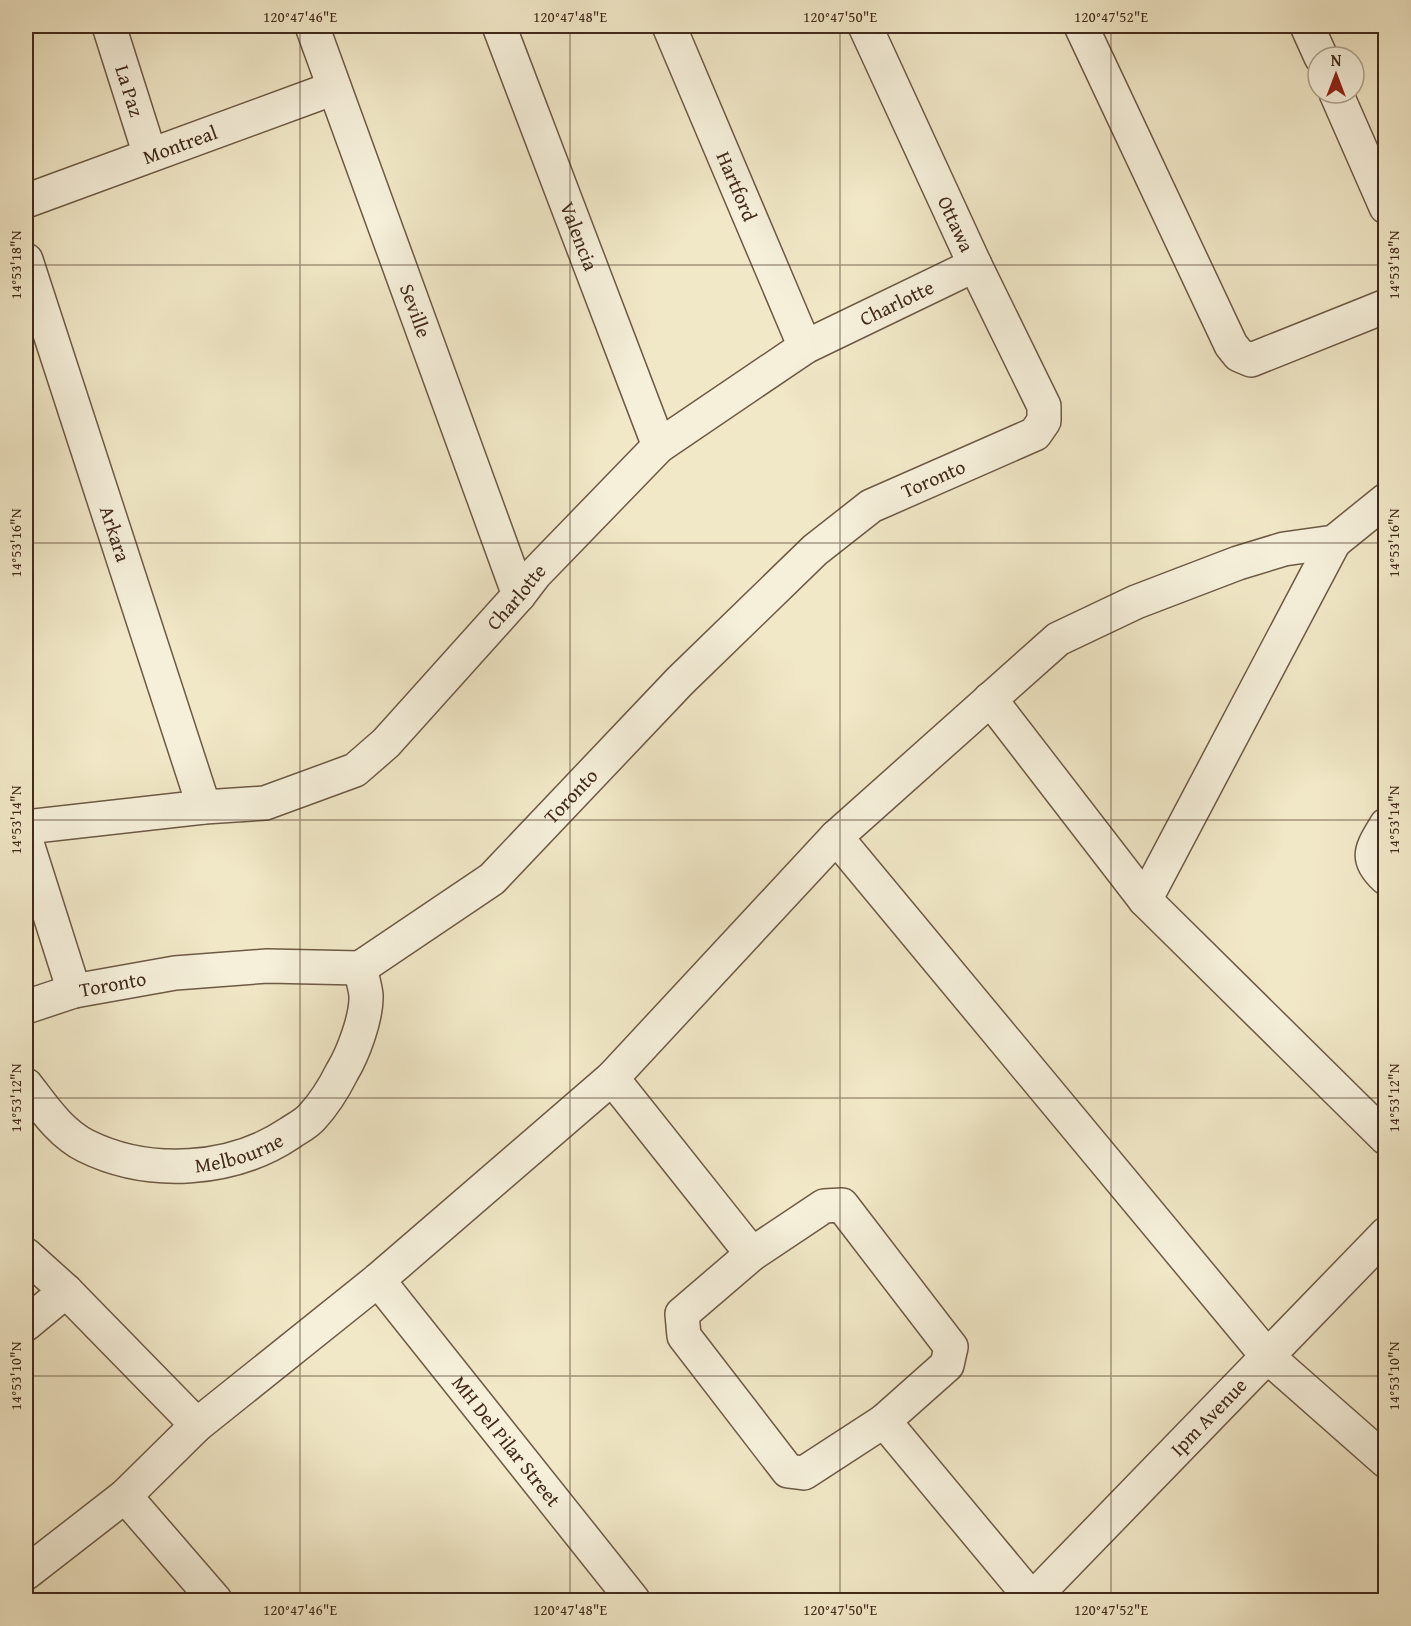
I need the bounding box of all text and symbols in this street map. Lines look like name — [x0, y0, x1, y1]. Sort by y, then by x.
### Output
text: 120°47'46"E — [263, 6, 337, 27]
text: 120°47'48"E — [533, 6, 607, 27]
text: 120°47'50"E — [803, 6, 877, 27]
text: 120°47'52"E — [1074, 6, 1148, 27]
north arrow — [1306, 45, 1366, 105]
text: N — [1331, 48, 1342, 72]
street label: La Paz — [108, 61, 152, 120]
street label: Montreal — [138, 117, 221, 171]
street label: Hartford — [710, 147, 765, 226]
street label: Ottawa — [931, 191, 982, 257]
street label: Valencia — [553, 197, 606, 275]
text: 14°53'18"N — [5, 230, 26, 299]
text: 14°53'18"N — [1383, 230, 1404, 299]
street label: Charlotte — [855, 272, 938, 333]
street label: Seville — [393, 280, 439, 342]
street label: Toronto — [896, 451, 970, 505]
street label: Arkara — [93, 502, 138, 566]
text: 14°53'16"N — [5, 508, 26, 577]
text: 14°53'16"N — [1383, 508, 1404, 577]
street label: Charlotte — [479, 556, 552, 636]
street label: Toronto — [537, 761, 604, 830]
text: 14°53'14"N — [5, 785, 26, 854]
text: 14°53'14"N — [1383, 785, 1404, 854]
street label: Toronto — [77, 963, 148, 1004]
text: 14°53'12"N — [5, 1063, 26, 1132]
text: 14°53'12"N — [1383, 1063, 1404, 1132]
street label: Melbourne — [193, 1125, 288, 1179]
text: 14°53'10"N — [5, 1341, 26, 1410]
text: 14°53'10"N — [1383, 1341, 1404, 1410]
street label: MH Del Pilar Street — [445, 1369, 568, 1513]
street label: Ipm Avenue — [1163, 1371, 1253, 1462]
text: 120°47'46"E — [263, 1599, 337, 1620]
text: 120°47'48"E — [533, 1599, 607, 1620]
text: 120°47'50"E — [803, 1599, 877, 1620]
text: 120°47'52"E — [1074, 1599, 1148, 1620]

